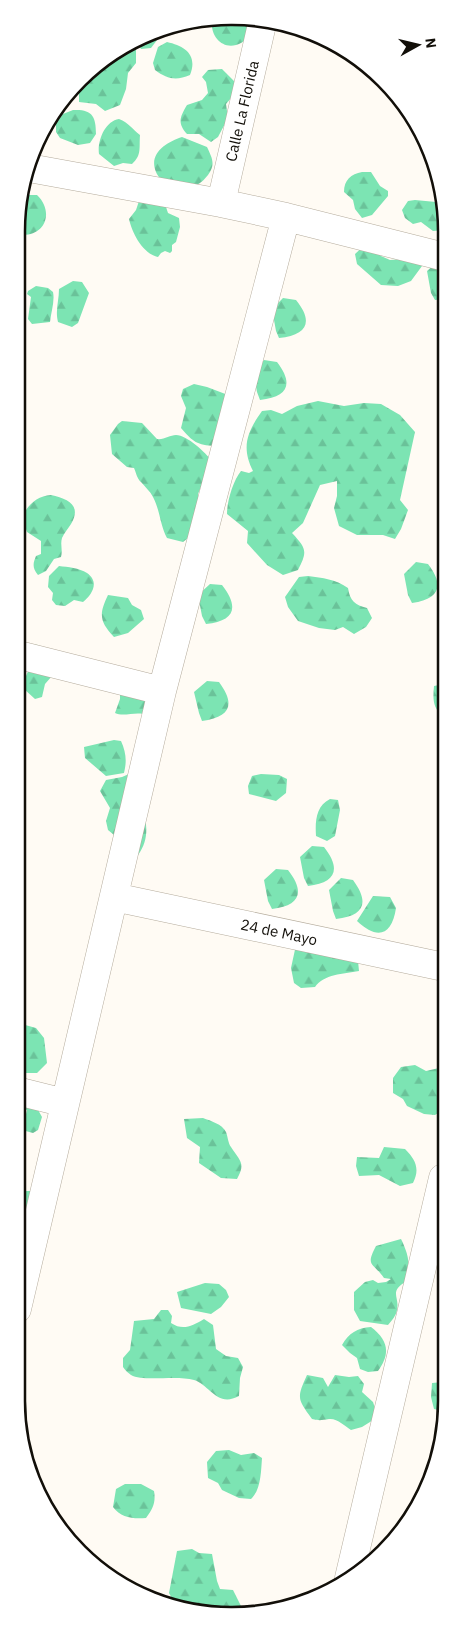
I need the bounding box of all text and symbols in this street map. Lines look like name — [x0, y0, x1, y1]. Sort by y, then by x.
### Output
north arrow — [393, 20, 443, 70]
text: N — [421, 37, 440, 49]
street label: Calle La Florida — [221, 59, 263, 163]
street label: 24 de Mayo — [239, 915, 319, 949]

